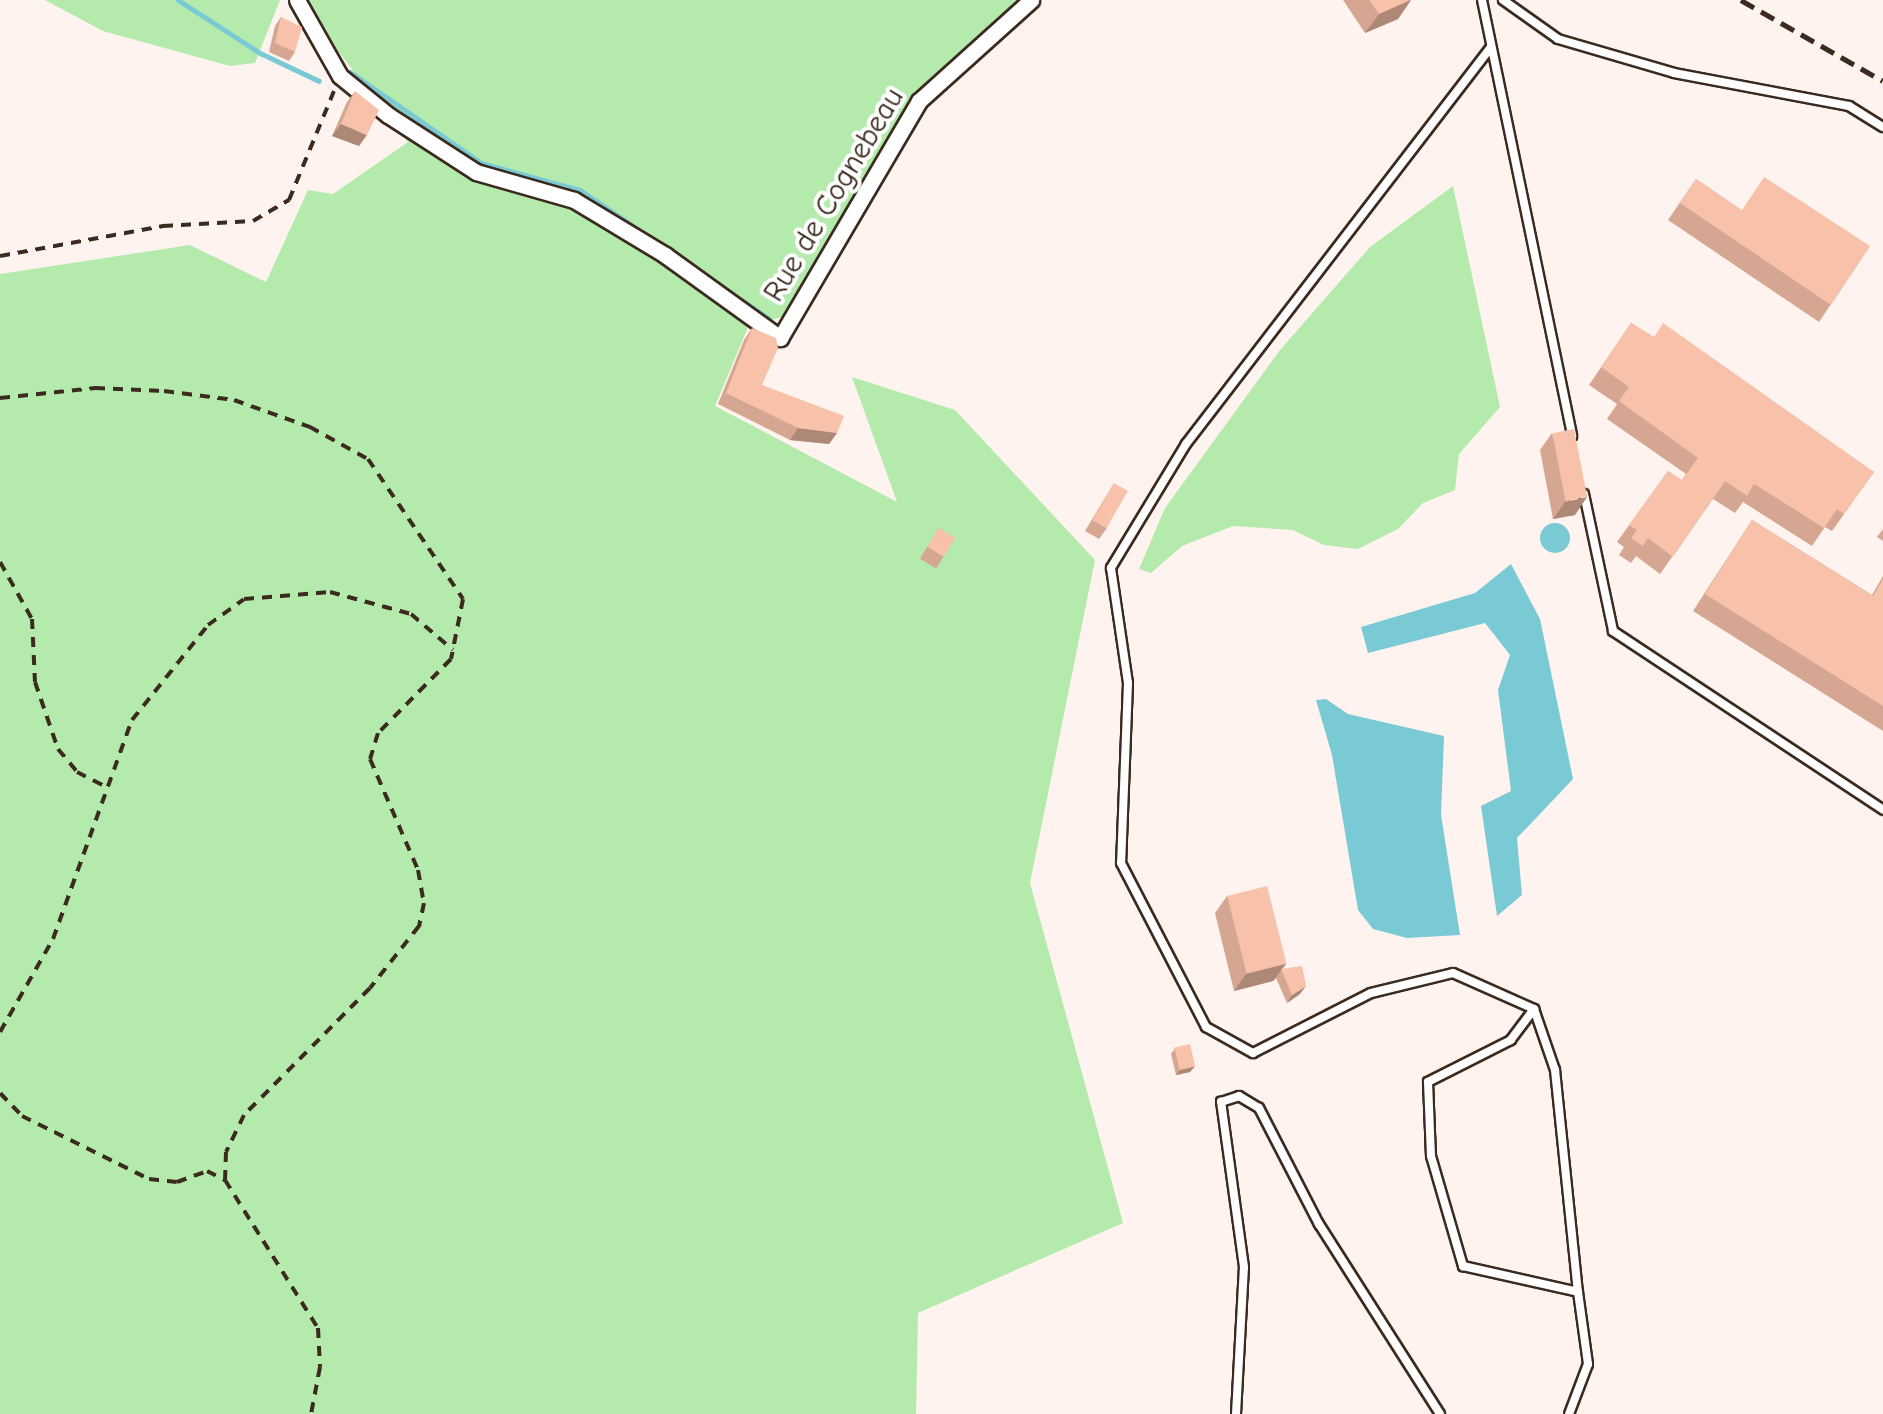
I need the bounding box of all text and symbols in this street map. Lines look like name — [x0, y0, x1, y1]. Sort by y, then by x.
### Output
street label: Rue de Cognebeau — [756, 82, 912, 308]

